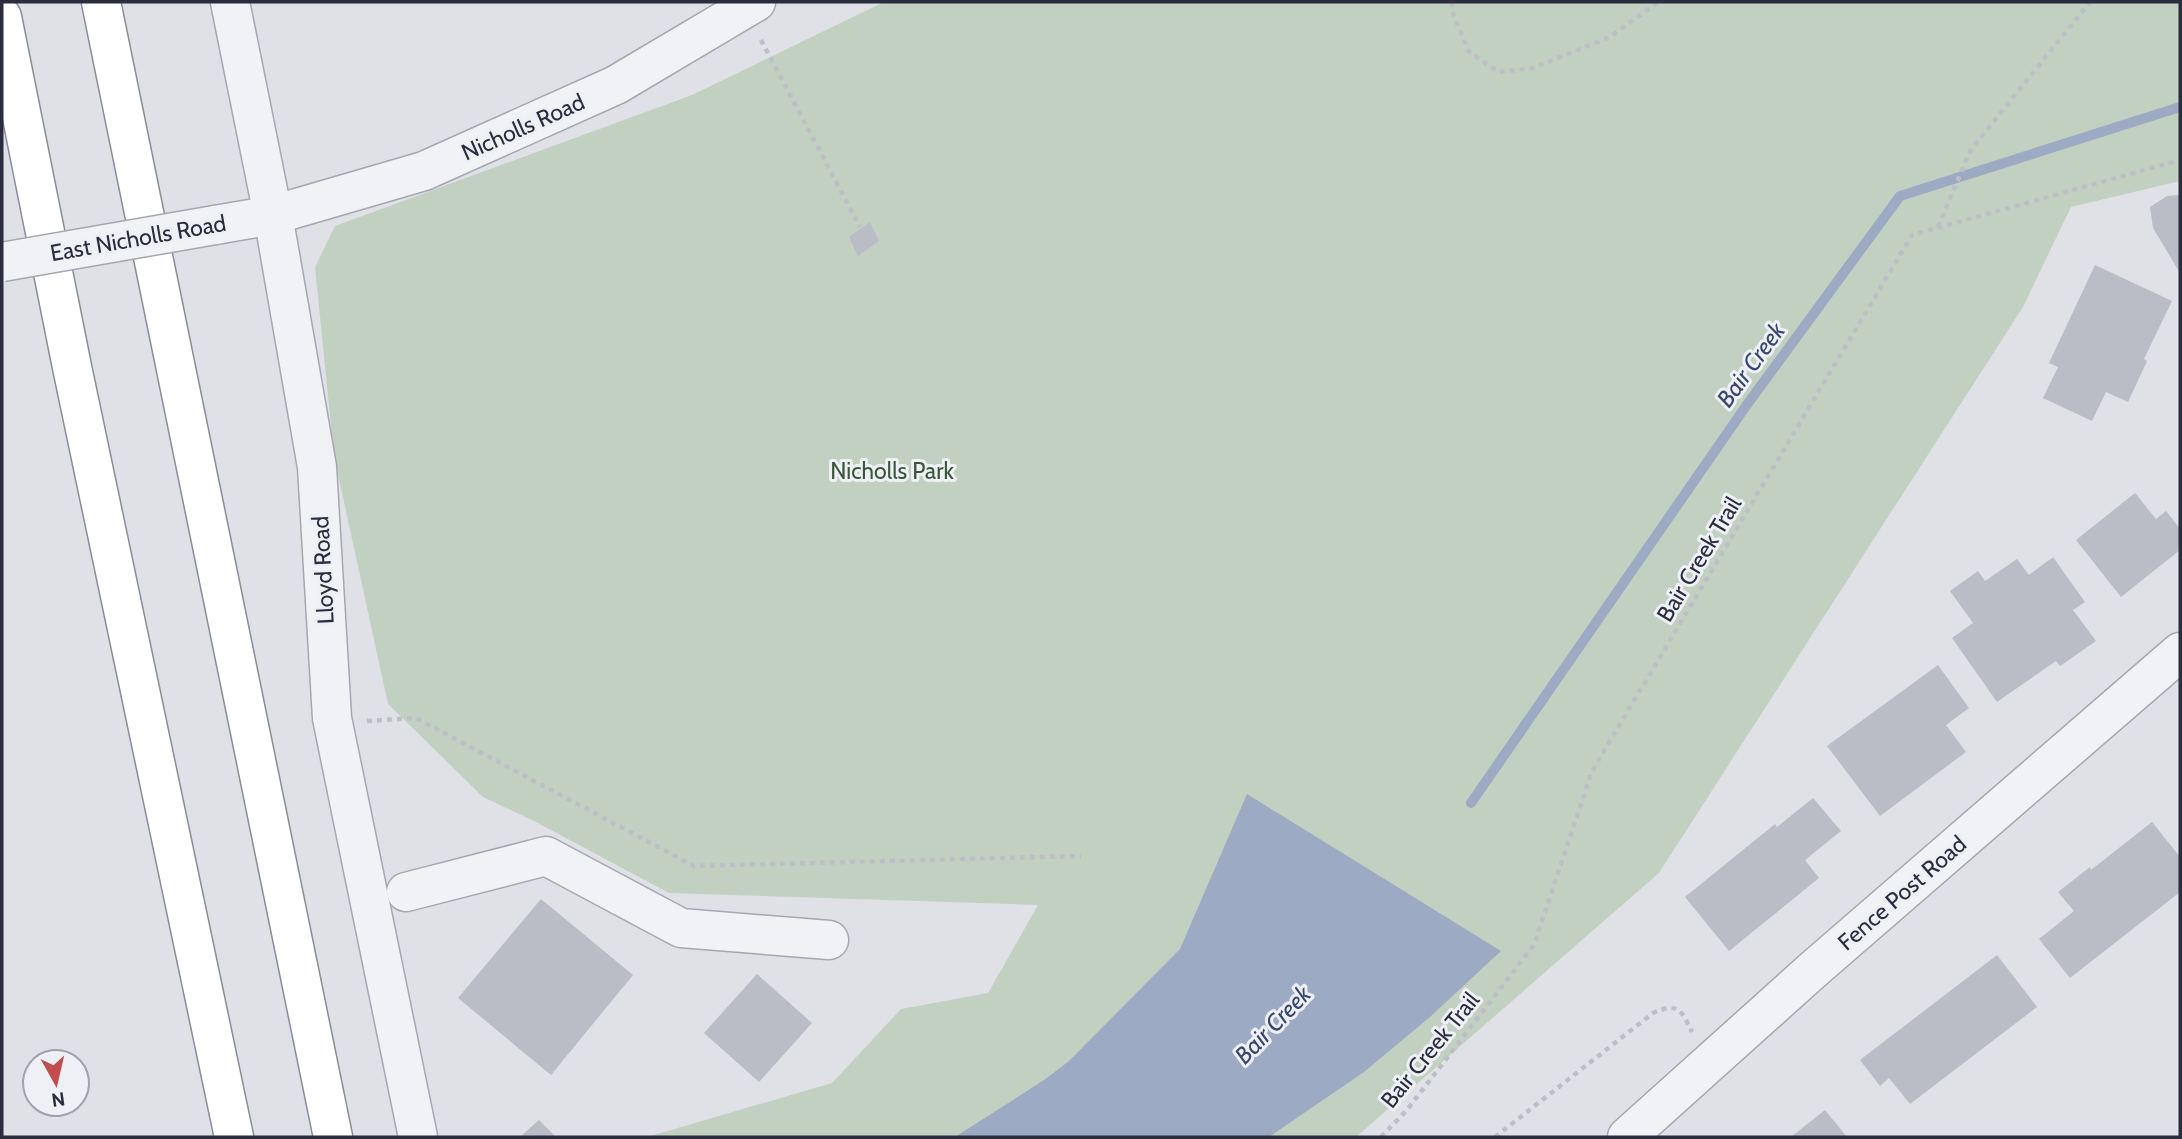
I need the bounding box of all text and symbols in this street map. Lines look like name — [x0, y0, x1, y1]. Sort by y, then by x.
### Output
street label: Nicholls Road — [457, 87, 589, 167]
street label: East Nicholls Road — [48, 209, 228, 267]
water label: Bair Creek — [1710, 316, 1791, 412]
park label: Nicholls Park — [830, 457, 954, 485]
street label: Bair Creek Trail — [1651, 491, 1748, 627]
street label: Lloyd Road — [306, 515, 340, 625]
street label: Fence Post Road — [1832, 830, 1972, 956]
water label: Bair Creek — [1229, 979, 1317, 1070]
street label: Bair Creek Trail — [1375, 986, 1486, 1114]
north arrow — [21, 1048, 91, 1118]
text: N — [50, 1087, 67, 1112]

